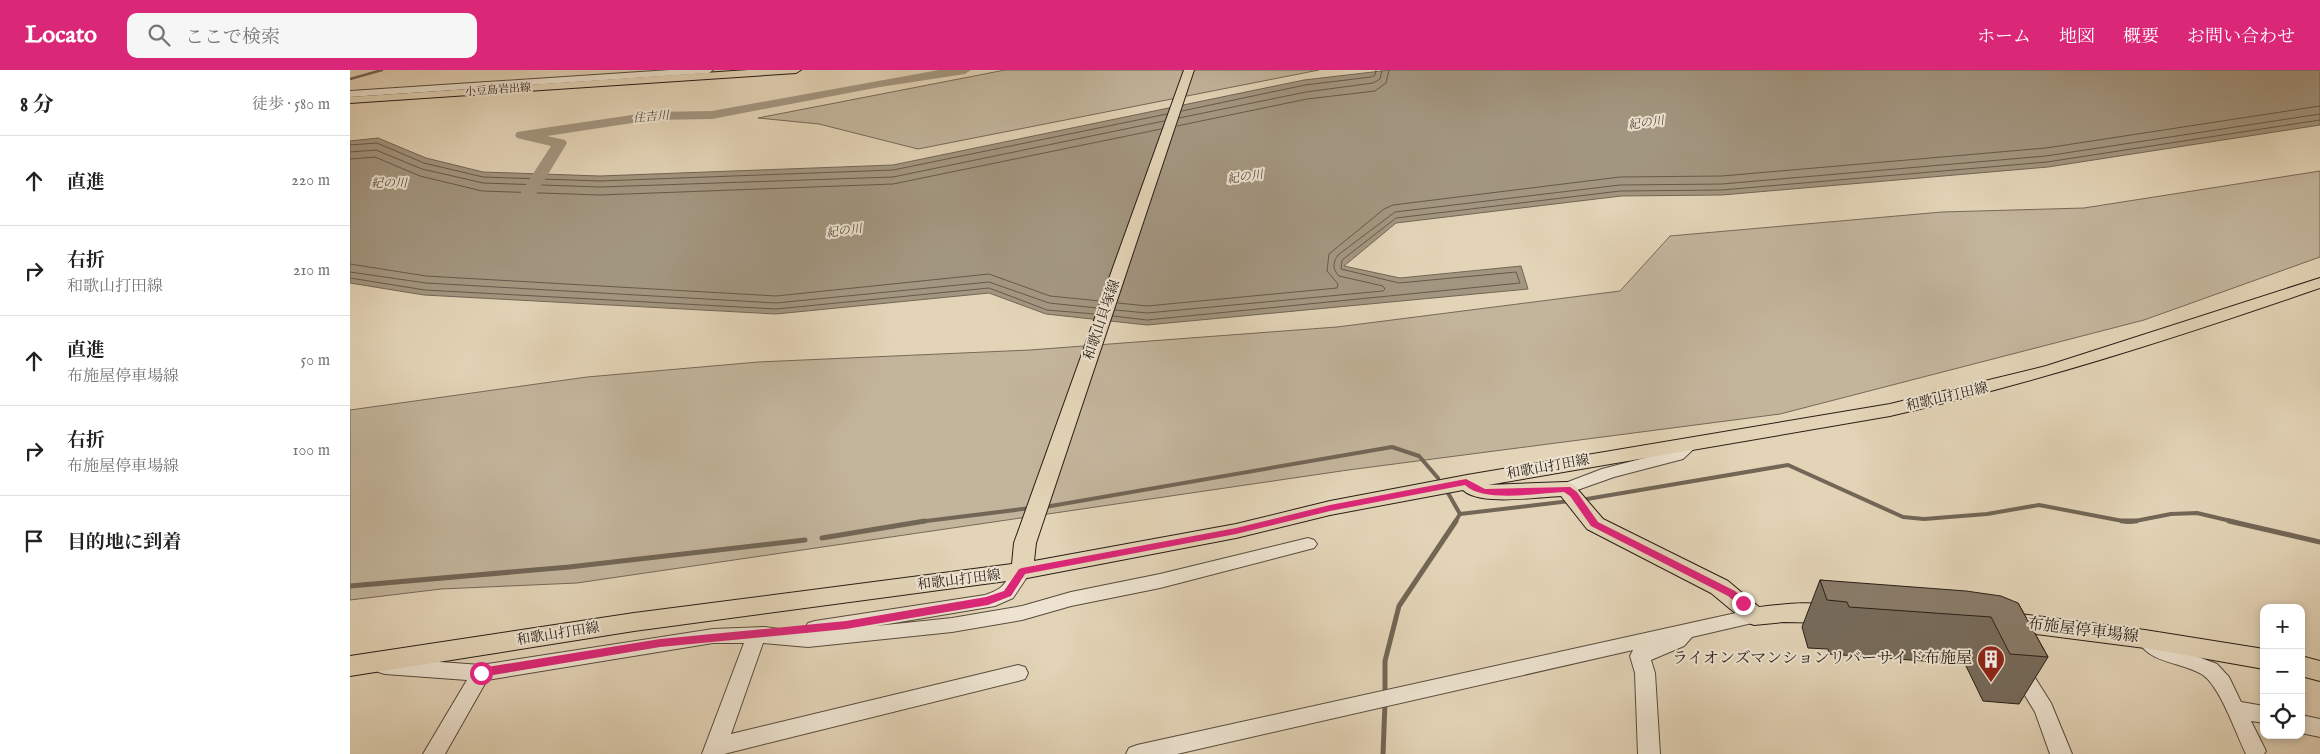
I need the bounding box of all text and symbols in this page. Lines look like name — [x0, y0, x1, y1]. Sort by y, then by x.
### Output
search box — [127, 13, 477, 58]
text: Locato — [25, 20, 97, 51]
icon: search — [145, 21, 173, 49]
text: ここで検索 — [185, 26, 280, 50]
text: ホーム — [1977, 26, 2031, 49]
text: 地図 — [2059, 26, 2095, 49]
text: 概要 — [2123, 26, 2159, 49]
text: お問い合わせ — [2187, 26, 2295, 49]
street label: 小豆島岩出線 — [465, 81, 531, 99]
text: 8 分 — [20, 92, 54, 119]
text: 徒歩 · 580 m — [252, 95, 330, 115]
water label: 住吉川 — [632, 108, 672, 126]
water label: 紀の川 — [1627, 113, 1667, 133]
icon: ahead — [20, 167, 48, 195]
water label: 紀の川 — [1226, 167, 1266, 187]
text: 直進 — [67, 171, 105, 195]
text: 220 m — [291, 171, 330, 191]
water label: 紀の川 — [371, 176, 409, 191]
water label: 紀の川 — [825, 221, 865, 241]
text: 右折 — [67, 249, 105, 273]
icon: right — [20, 257, 48, 285]
text: 210 m — [293, 261, 330, 281]
text: 和歌山打田線 — [67, 277, 163, 297]
street label: 和歌山貝塚線 — [1080, 277, 1124, 363]
text: 直進 — [67, 339, 105, 363]
icon: ahead — [20, 347, 48, 375]
text: 50 m — [301, 351, 330, 371]
text: 布施屋停車場線 — [67, 367, 179, 387]
street label: 和歌山打田線 — [1904, 379, 1990, 415]
text: 右折 — [67, 429, 105, 453]
icon: right — [20, 437, 48, 465]
text: 100 m — [293, 441, 330, 461]
street label: 和歌山打田線 — [1505, 451, 1591, 483]
text: 布施屋停車場線 — [67, 457, 179, 477]
icon: arrive — [20, 527, 48, 555]
text: 目的地に到着 — [67, 531, 181, 555]
street label: 和歌山打田線 — [916, 566, 1002, 594]
route end — [1732, 592, 1755, 615]
map controls — [2260, 604, 2305, 739]
button: + — [2260, 604, 2305, 649]
street label: 布施屋停車場線 — [2026, 614, 2140, 648]
street label: 和歌山打田線 — [515, 619, 601, 649]
building icon: ライオンズマンションリバーサイド布施屋 — [1976, 644, 2006, 683]
place label: ライオンズマンションリバーサイド布施屋 — [1672, 649, 1972, 669]
button: − — [2260, 649, 2305, 694]
route start — [470, 662, 493, 685]
button: locate — [2260, 694, 2305, 739]

